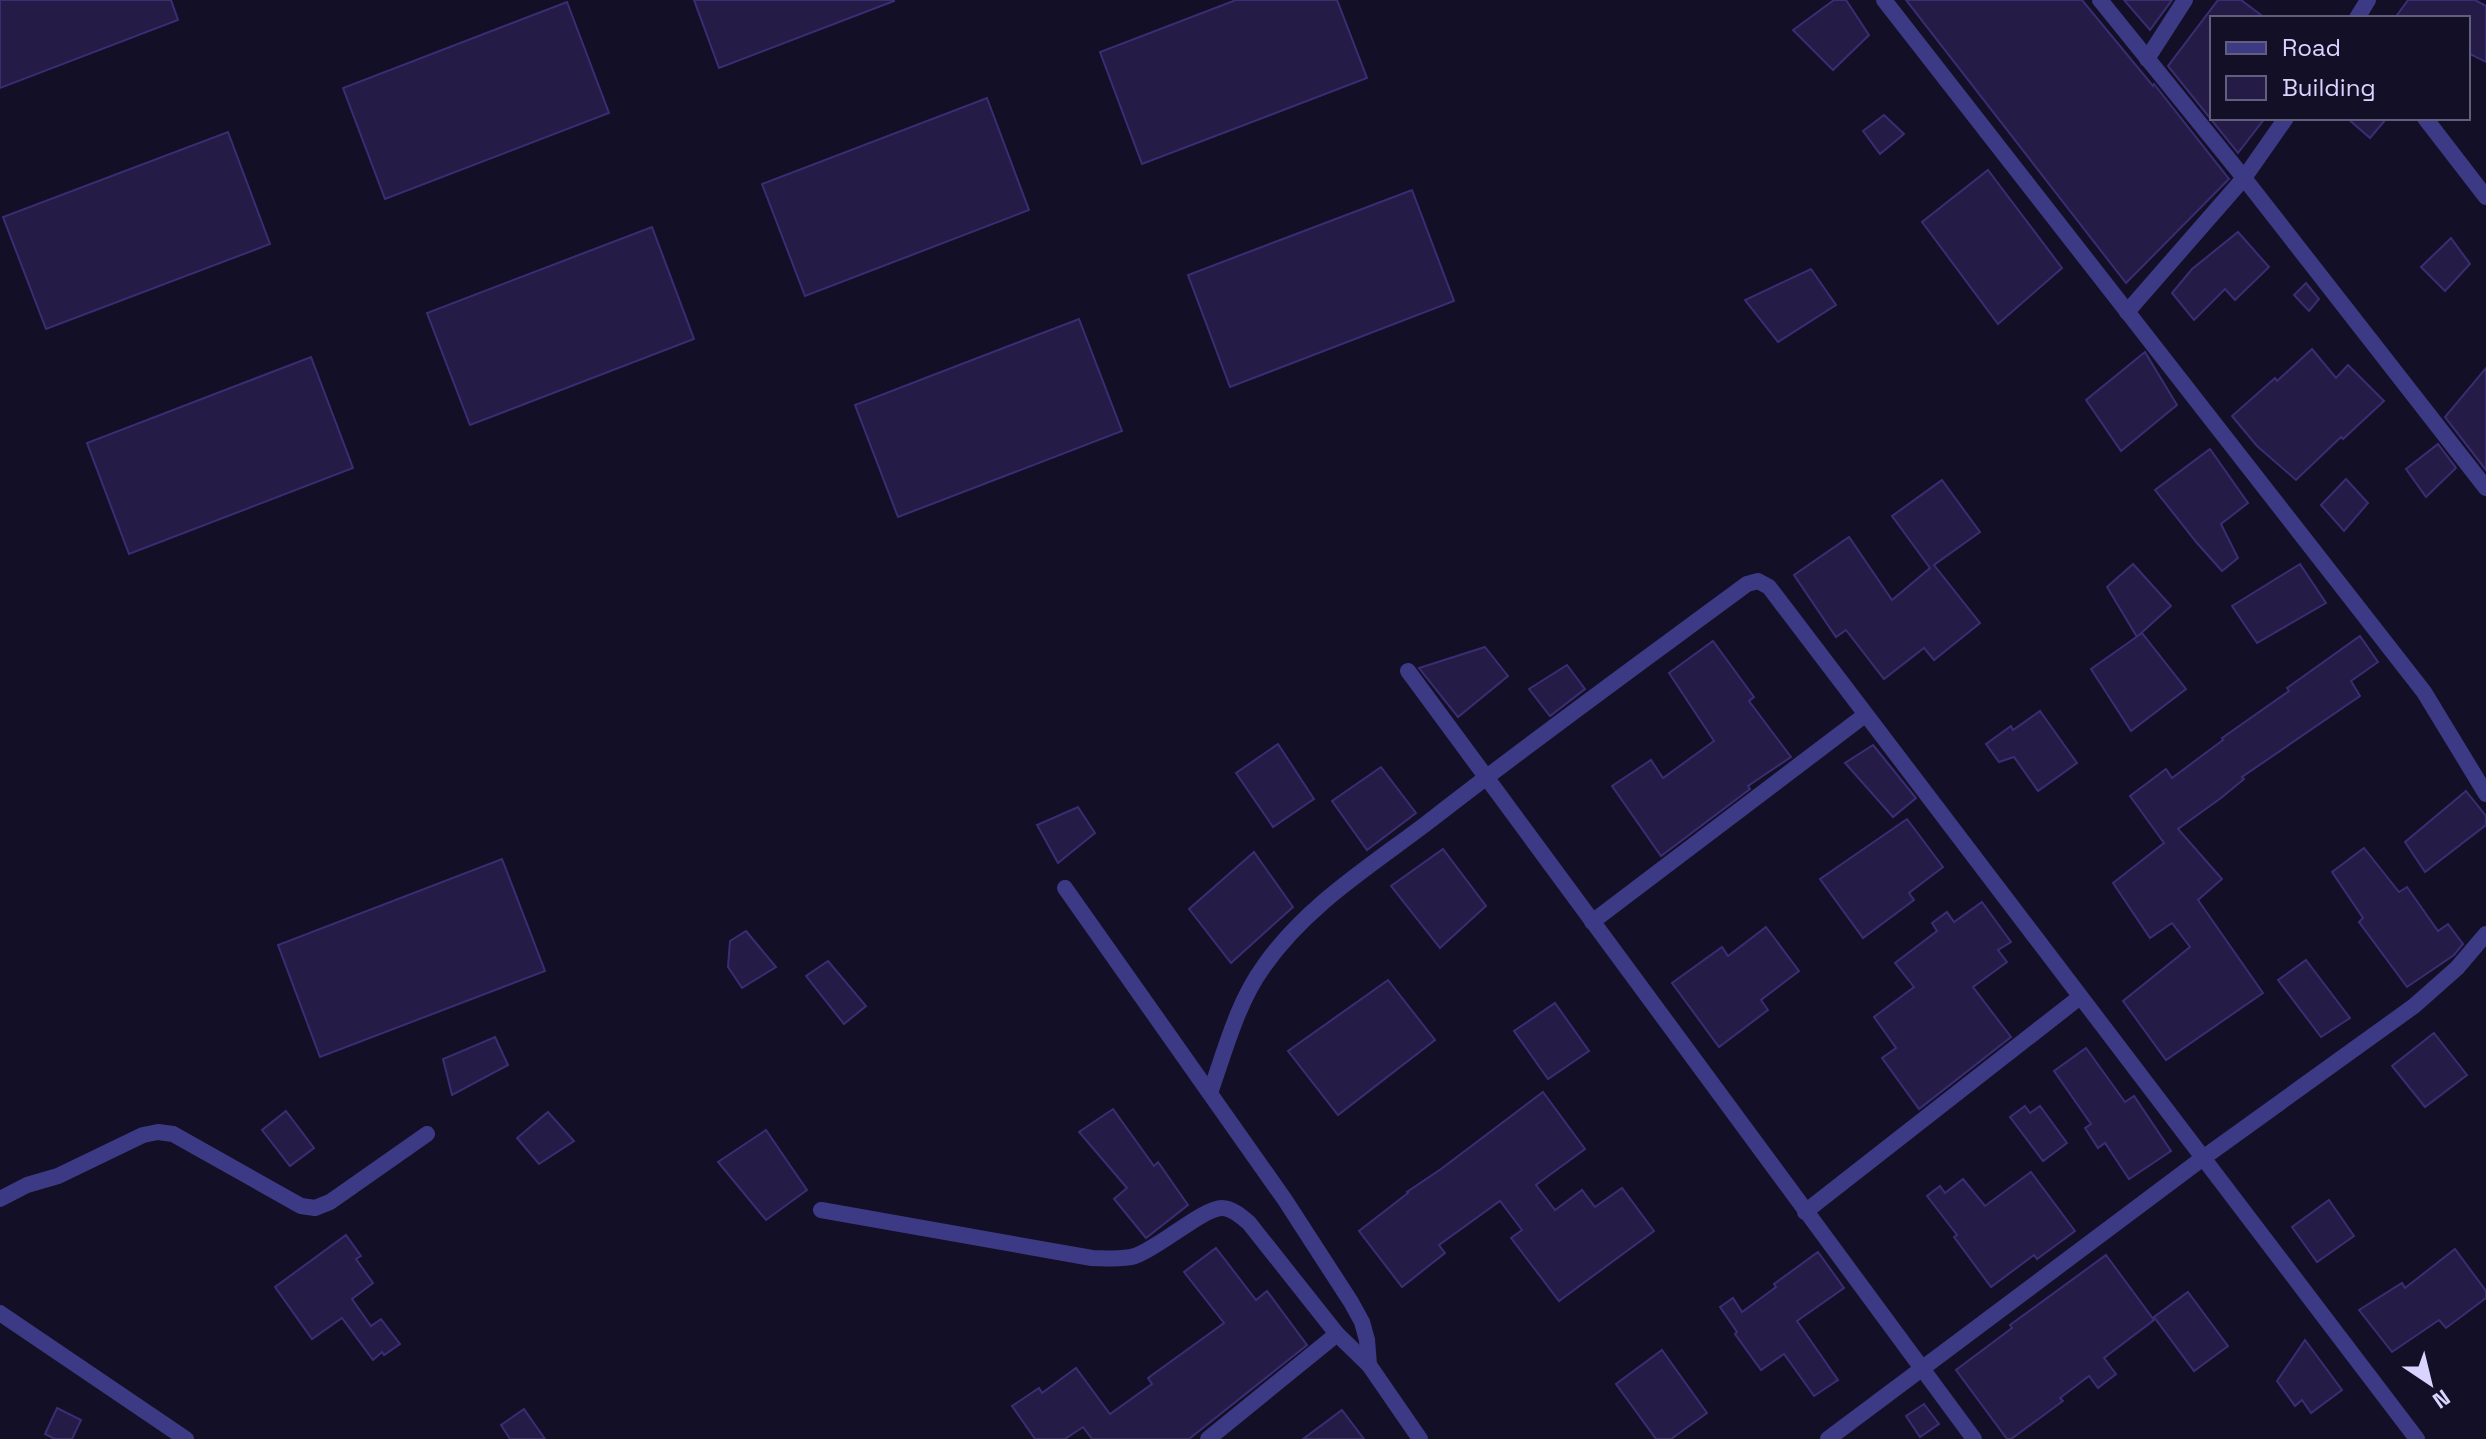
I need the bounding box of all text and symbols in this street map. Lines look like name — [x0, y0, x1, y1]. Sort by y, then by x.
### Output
legend — [2210, 16, 2470, 120]
text: Road — [2282, 32, 2341, 63]
text: Building — [2282, 72, 2376, 103]
north arrow — [2390, 1343, 2470, 1423]
text: N — [2427, 1384, 2456, 1415]

